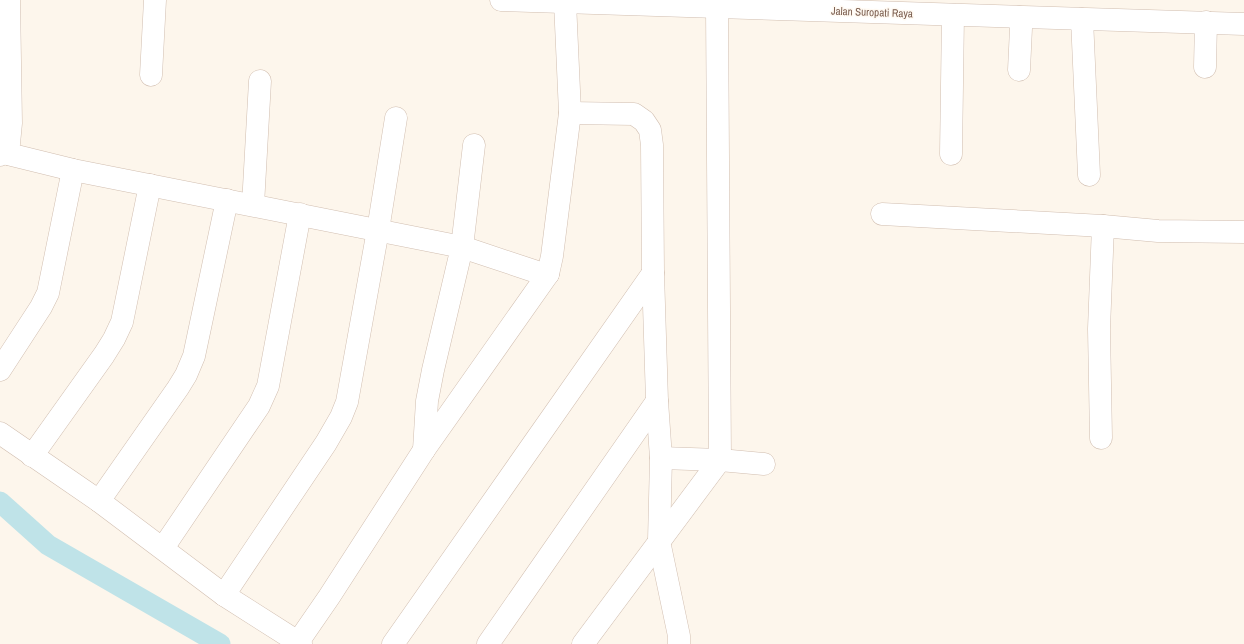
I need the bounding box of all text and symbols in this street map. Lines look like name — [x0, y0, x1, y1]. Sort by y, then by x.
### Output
street label: Jalan Suropati Raya — [831, 4, 913, 20]

